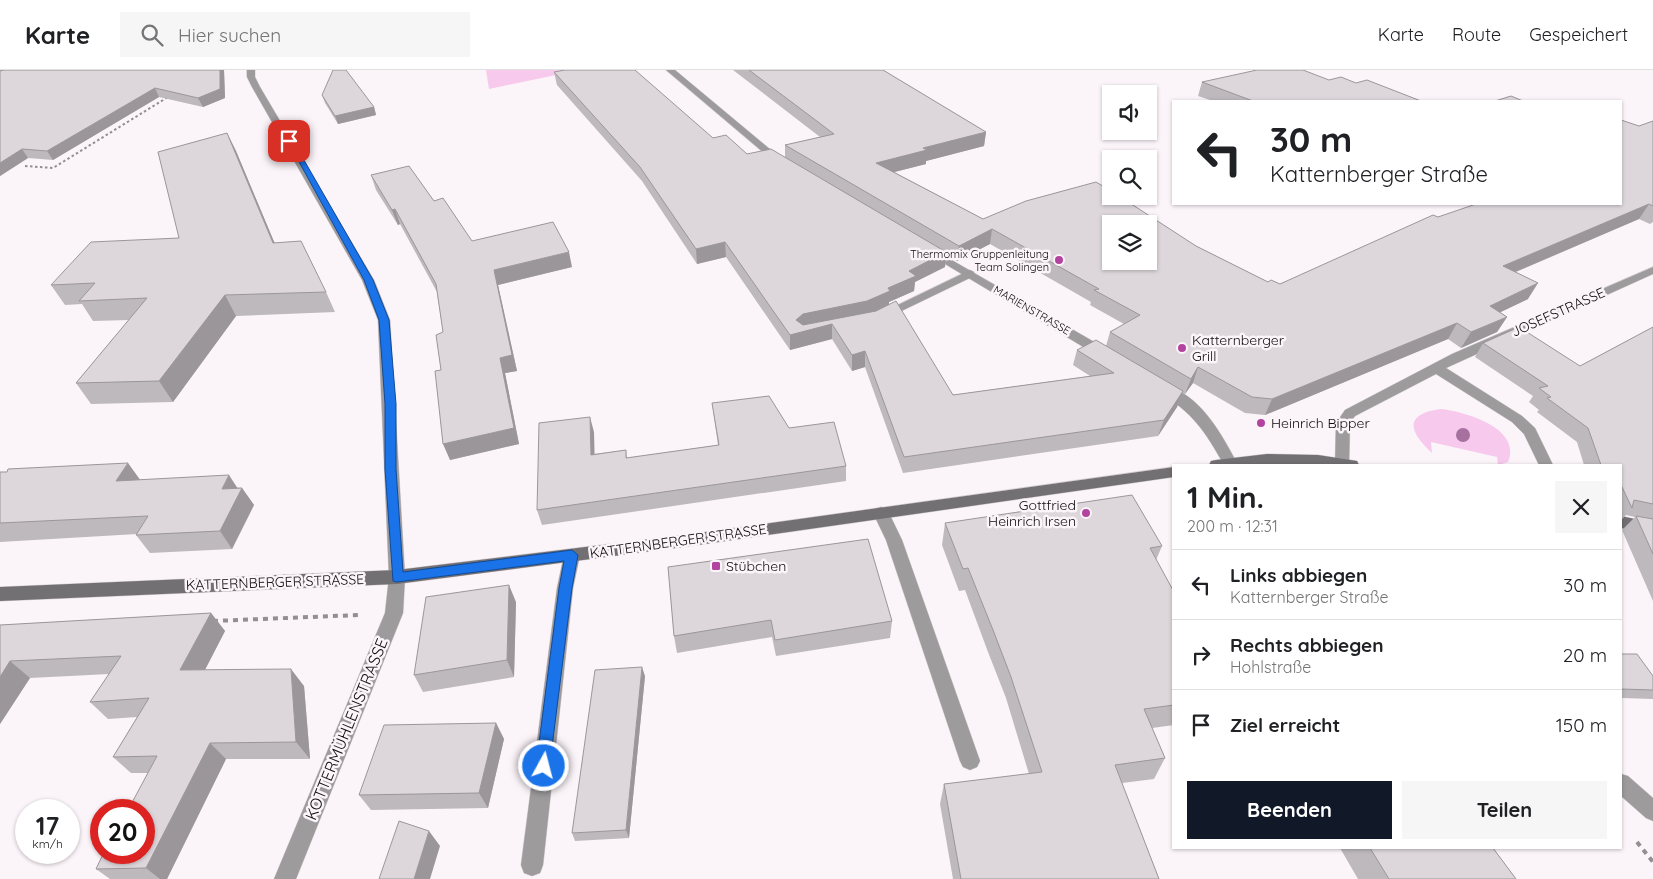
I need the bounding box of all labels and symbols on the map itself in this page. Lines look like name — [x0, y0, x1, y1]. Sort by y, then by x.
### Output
pin — [268, 120, 310, 162]
place label: Thermomix Gruppenleitung Team Solingen — [910, 247, 1049, 274]
marker: Thermomix Gruppenleitung Team Solingen — [1053, 254, 1065, 266]
street label: MARIENSTRASSE — [991, 282, 1073, 338]
street label: JOSEFSTRASSE — [1508, 283, 1608, 341]
place label: Katternberger Grill — [1192, 331, 1285, 365]
marker: Katternberger Grill — [1176, 342, 1188, 354]
place label: Heinrich Bipper — [1271, 414, 1370, 432]
marker: Heinrich Bipper — [1255, 417, 1267, 429]
place label: Gottfried Heinrich Irsen — [988, 496, 1076, 530]
marker: Gottfried Heinrich Irsen — [1080, 507, 1092, 519]
street label: KATTERNBERGER STRASSE — [588, 520, 768, 562]
place label: Stübchen — [726, 557, 786, 575]
marker: Stübchen — [710, 560, 722, 572]
street label: KATTERNBERGER STRASSE — [186, 570, 364, 594]
street label: KOTTERMÜHLENSTRASSE — [300, 635, 392, 823]
position arrow — [517, 739, 569, 791]
speed limit sign: 20 — [90, 799, 155, 864]

